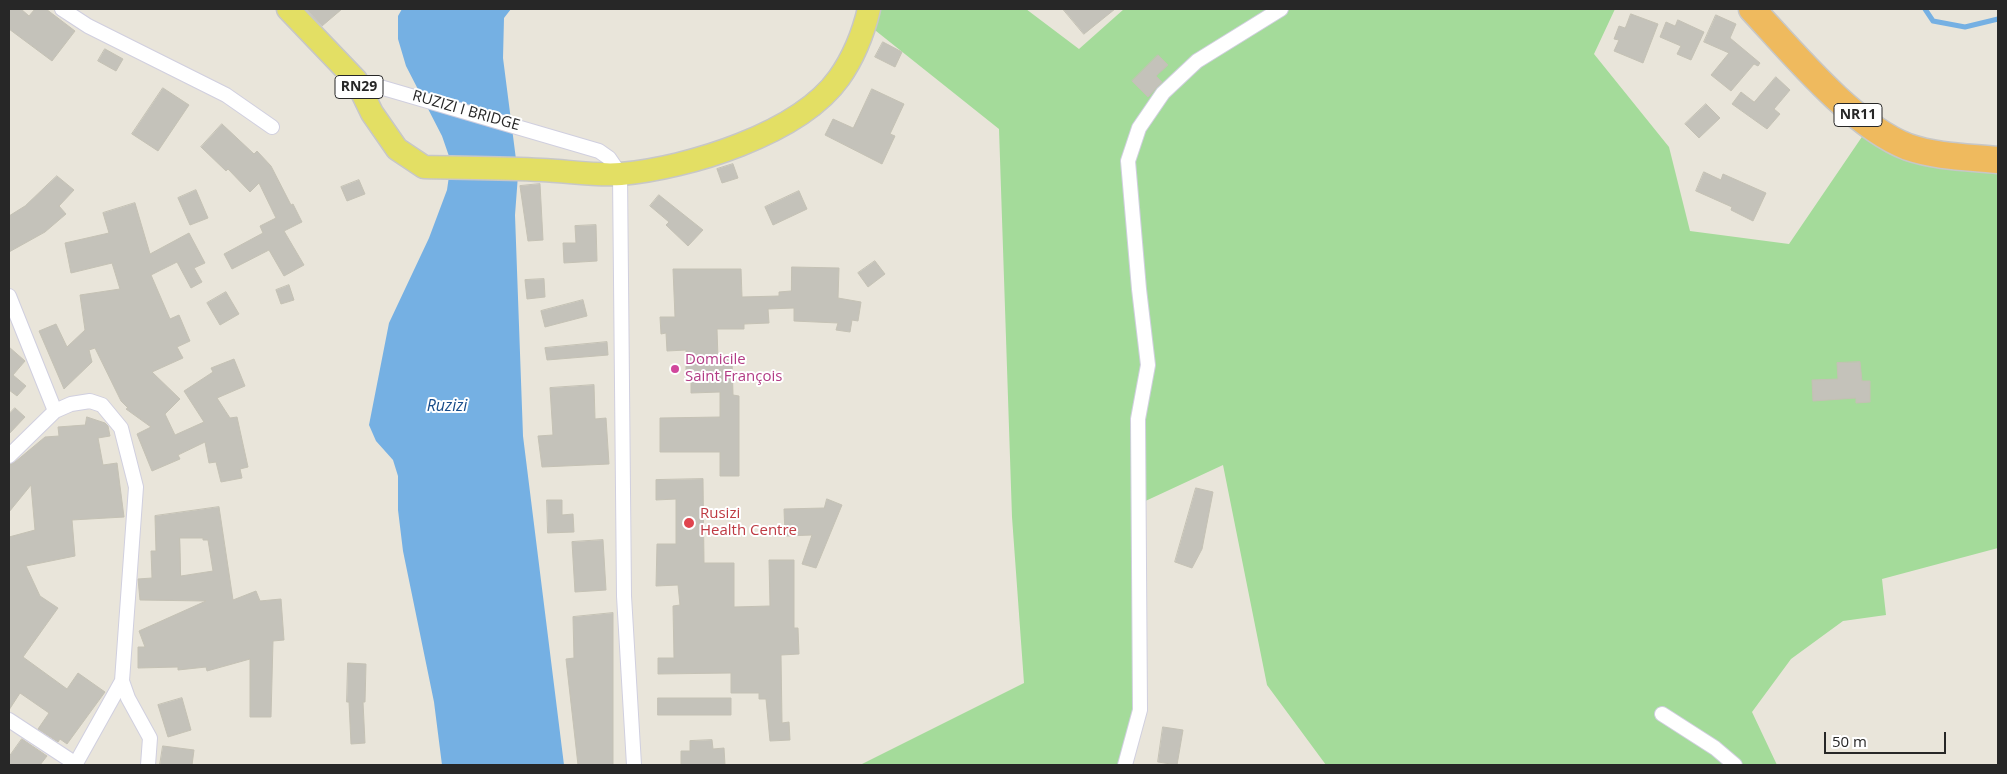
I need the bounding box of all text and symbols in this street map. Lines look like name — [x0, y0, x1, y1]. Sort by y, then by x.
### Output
road number: RN29 — [335, 75, 383, 98]
street label: RUZIZI I BRIDGE — [410, 87, 522, 135]
road number: NR11 — [1834, 104, 1882, 126]
place label: Domicile Saint François — [685, 351, 782, 386]
marker: Domicile Saint François — [669, 363, 681, 375]
water label: Ruzizi — [427, 396, 467, 416]
place label: Rusizi Health Centre — [700, 505, 797, 540]
marker: Rusizi Health Centre — [682, 516, 696, 530]
scale bar — [1827, 722, 1950, 754]
text: 50 m — [1832, 731, 1867, 751]

